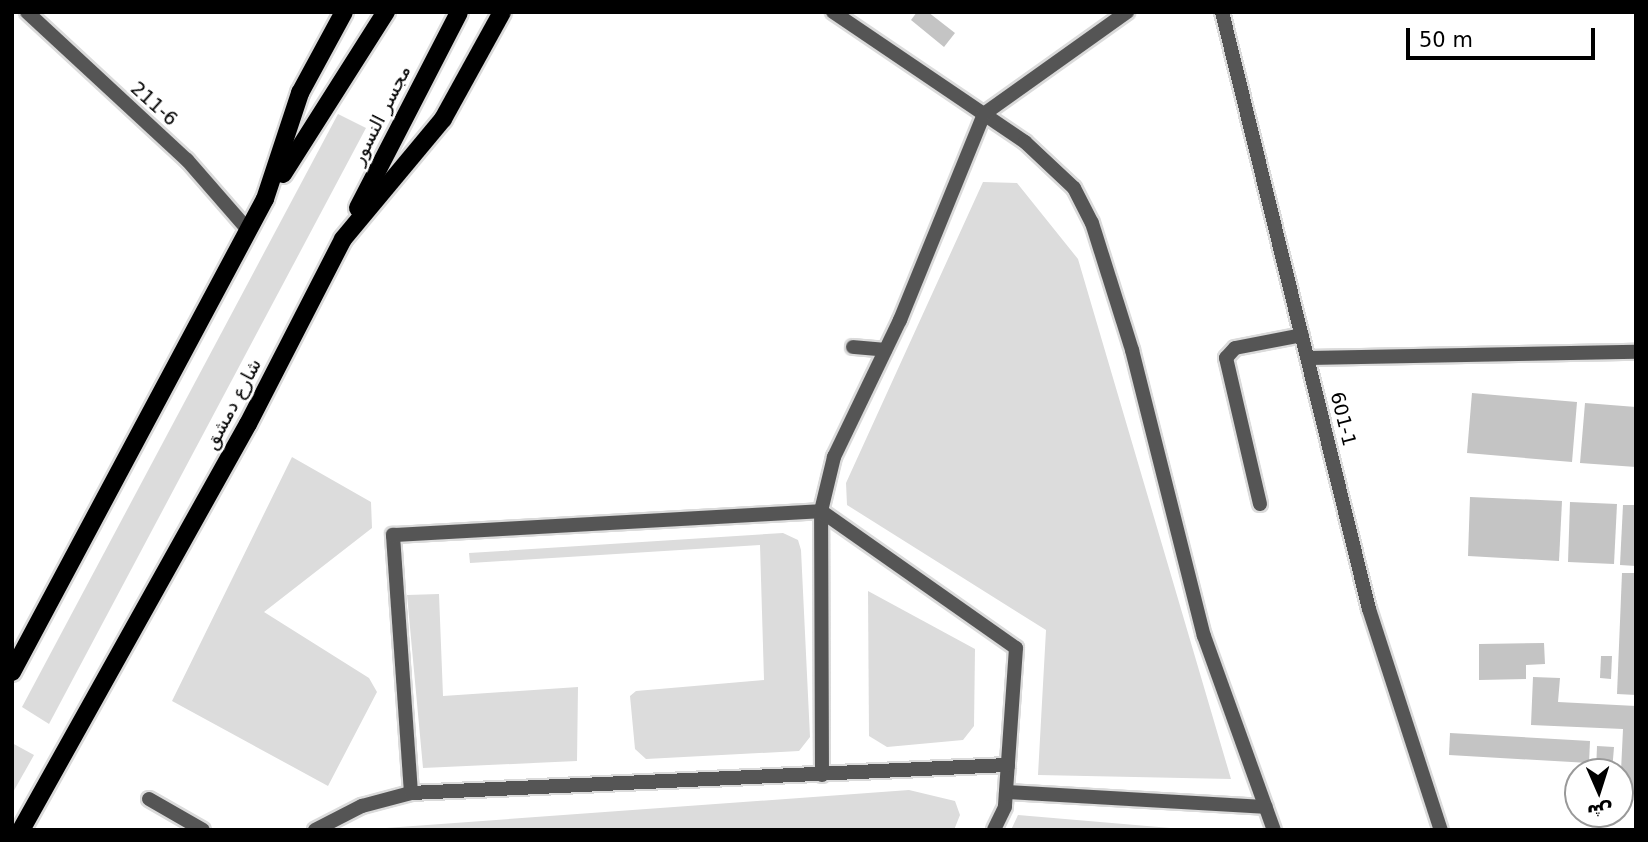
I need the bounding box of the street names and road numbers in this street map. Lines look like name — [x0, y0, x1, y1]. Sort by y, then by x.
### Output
street label: مجسر النسور — [346, 61, 416, 169]
street label: 211-6 — [126, 77, 182, 131]
street label: شارع دمشق — [200, 355, 266, 453]
street label: 601-1 — [1325, 389, 1361, 449]

